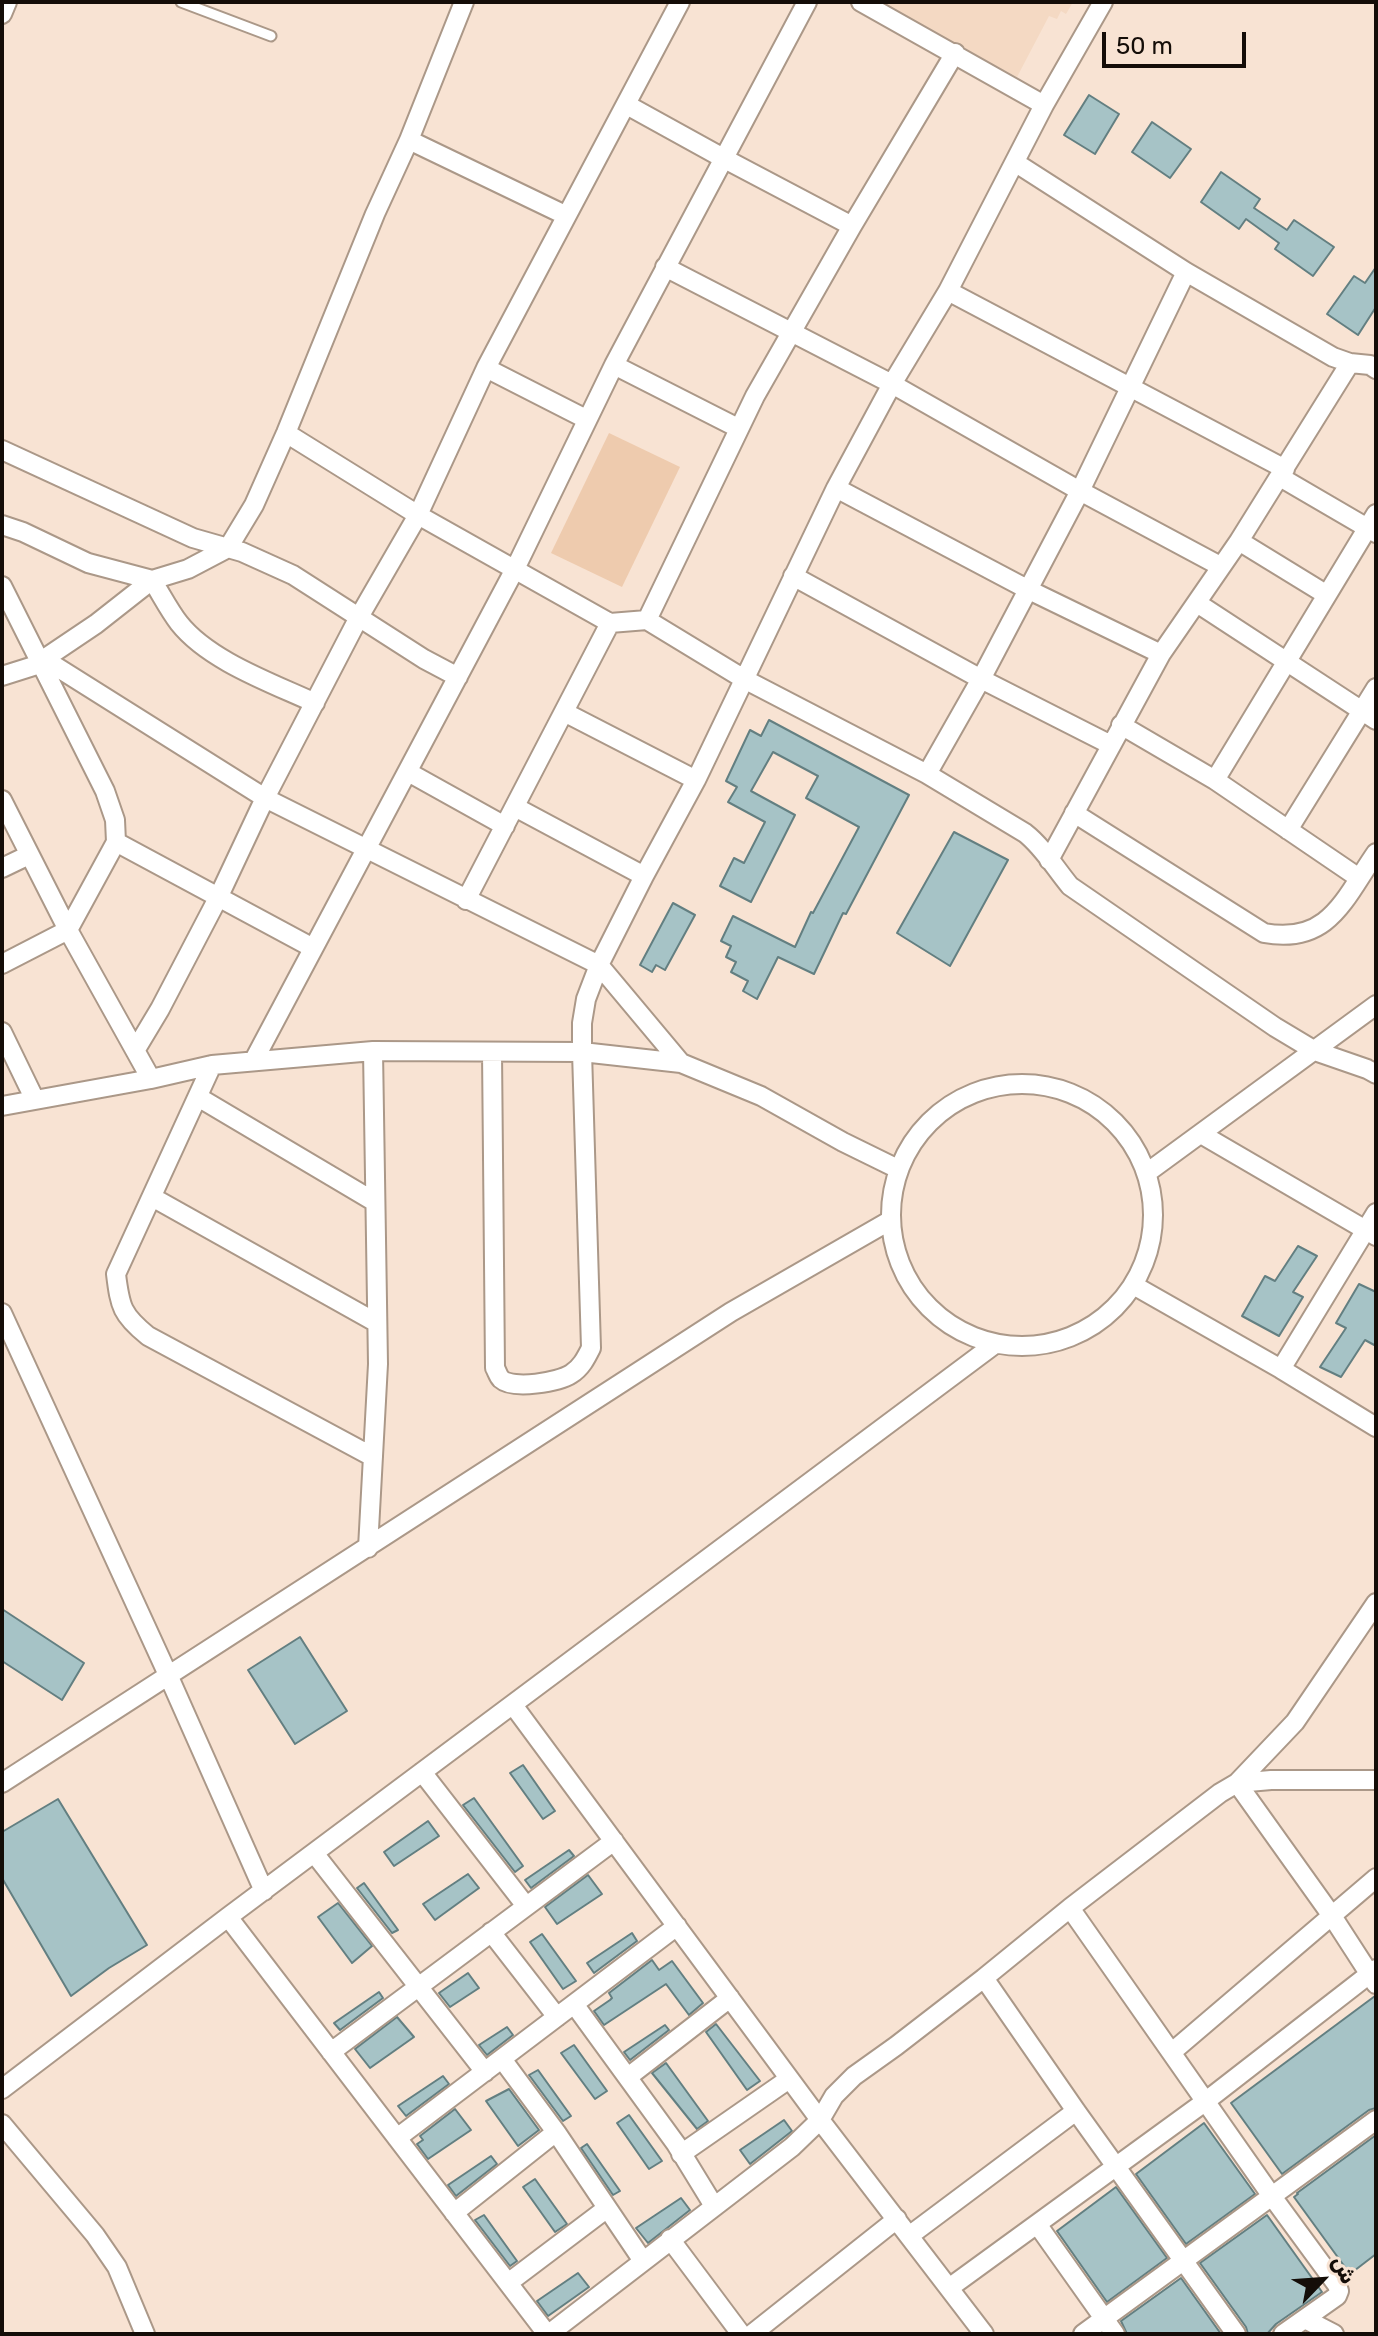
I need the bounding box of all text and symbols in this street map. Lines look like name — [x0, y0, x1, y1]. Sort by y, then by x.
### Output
scale bar — [1106, 16, 1250, 66]
text: 50 m — [1116, 32, 1173, 60]
north arrow — [1282, 2240, 1362, 2320]
text: ش — [1326, 2251, 1362, 2288]

